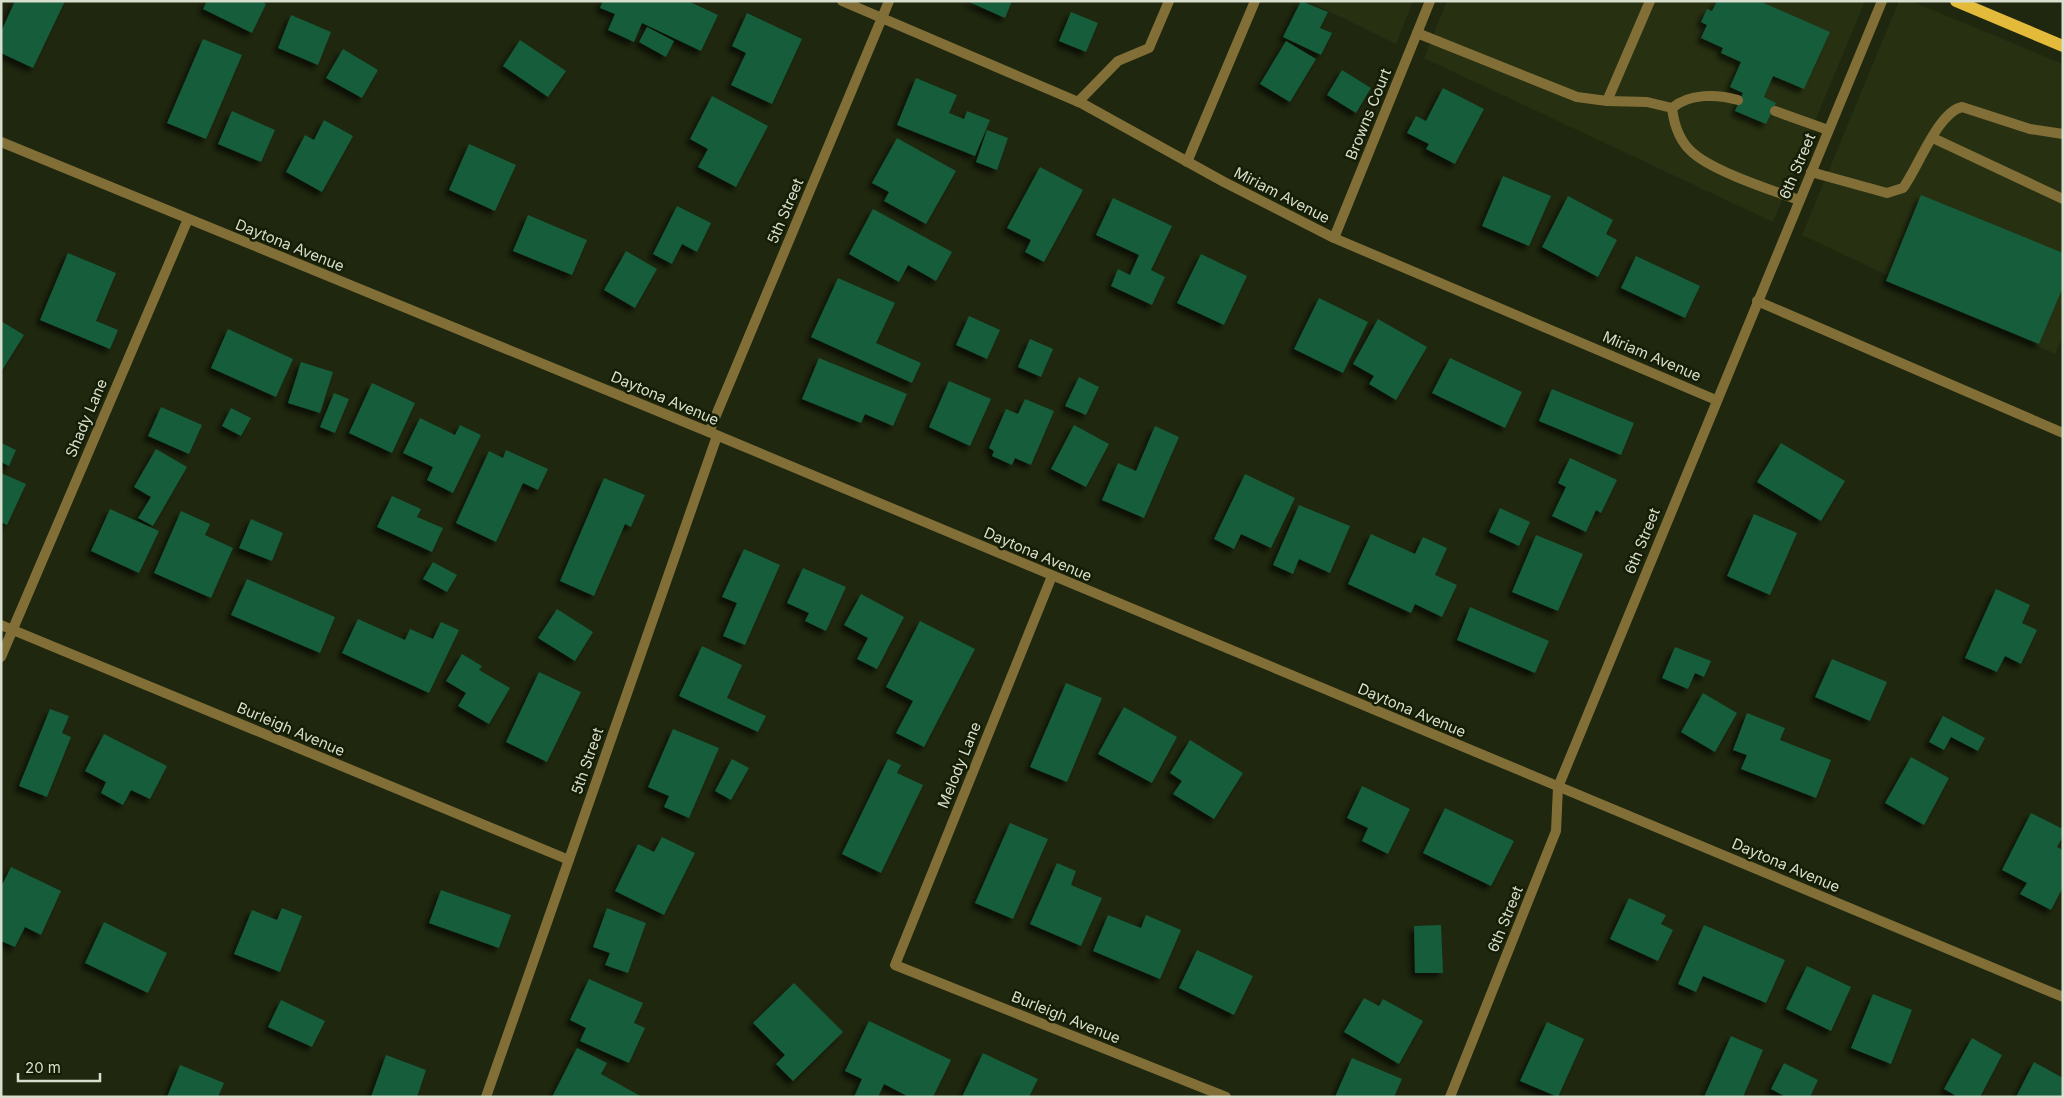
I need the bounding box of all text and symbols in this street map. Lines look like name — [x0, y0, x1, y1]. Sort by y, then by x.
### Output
street label: Browns Court — [1341, 65, 1395, 162]
street label: 6th Street — [1775, 130, 1819, 202]
street label: Miriam Avenue — [1231, 163, 1333, 227]
street label: 5th Street — [763, 175, 807, 247]
street label: Daytona Avenue — [233, 215, 347, 275]
street label: Miriam Avenue — [1600, 327, 1704, 385]
street label: Daytona Avenue — [608, 367, 722, 429]
street label: Shady Lane — [61, 376, 111, 460]
street label: 6th Street — [1620, 505, 1664, 577]
street label: Daytona Avenue — [981, 523, 1095, 585]
street label: Daytona Avenue — [1355, 679, 1469, 741]
street label: Burleigh Avenue — [234, 698, 348, 760]
street label: Melody Lane — [933, 719, 985, 811]
street label: 5th Street — [567, 725, 607, 797]
street label: Daytona Avenue — [1729, 834, 1843, 896]
street label: 6th Street — [1483, 883, 1527, 955]
street label: Burleigh Avenue — [1009, 987, 1123, 1047]
scale bar — [18, 1050, 100, 1082]
text: 20 m — [25, 1058, 61, 1077]

